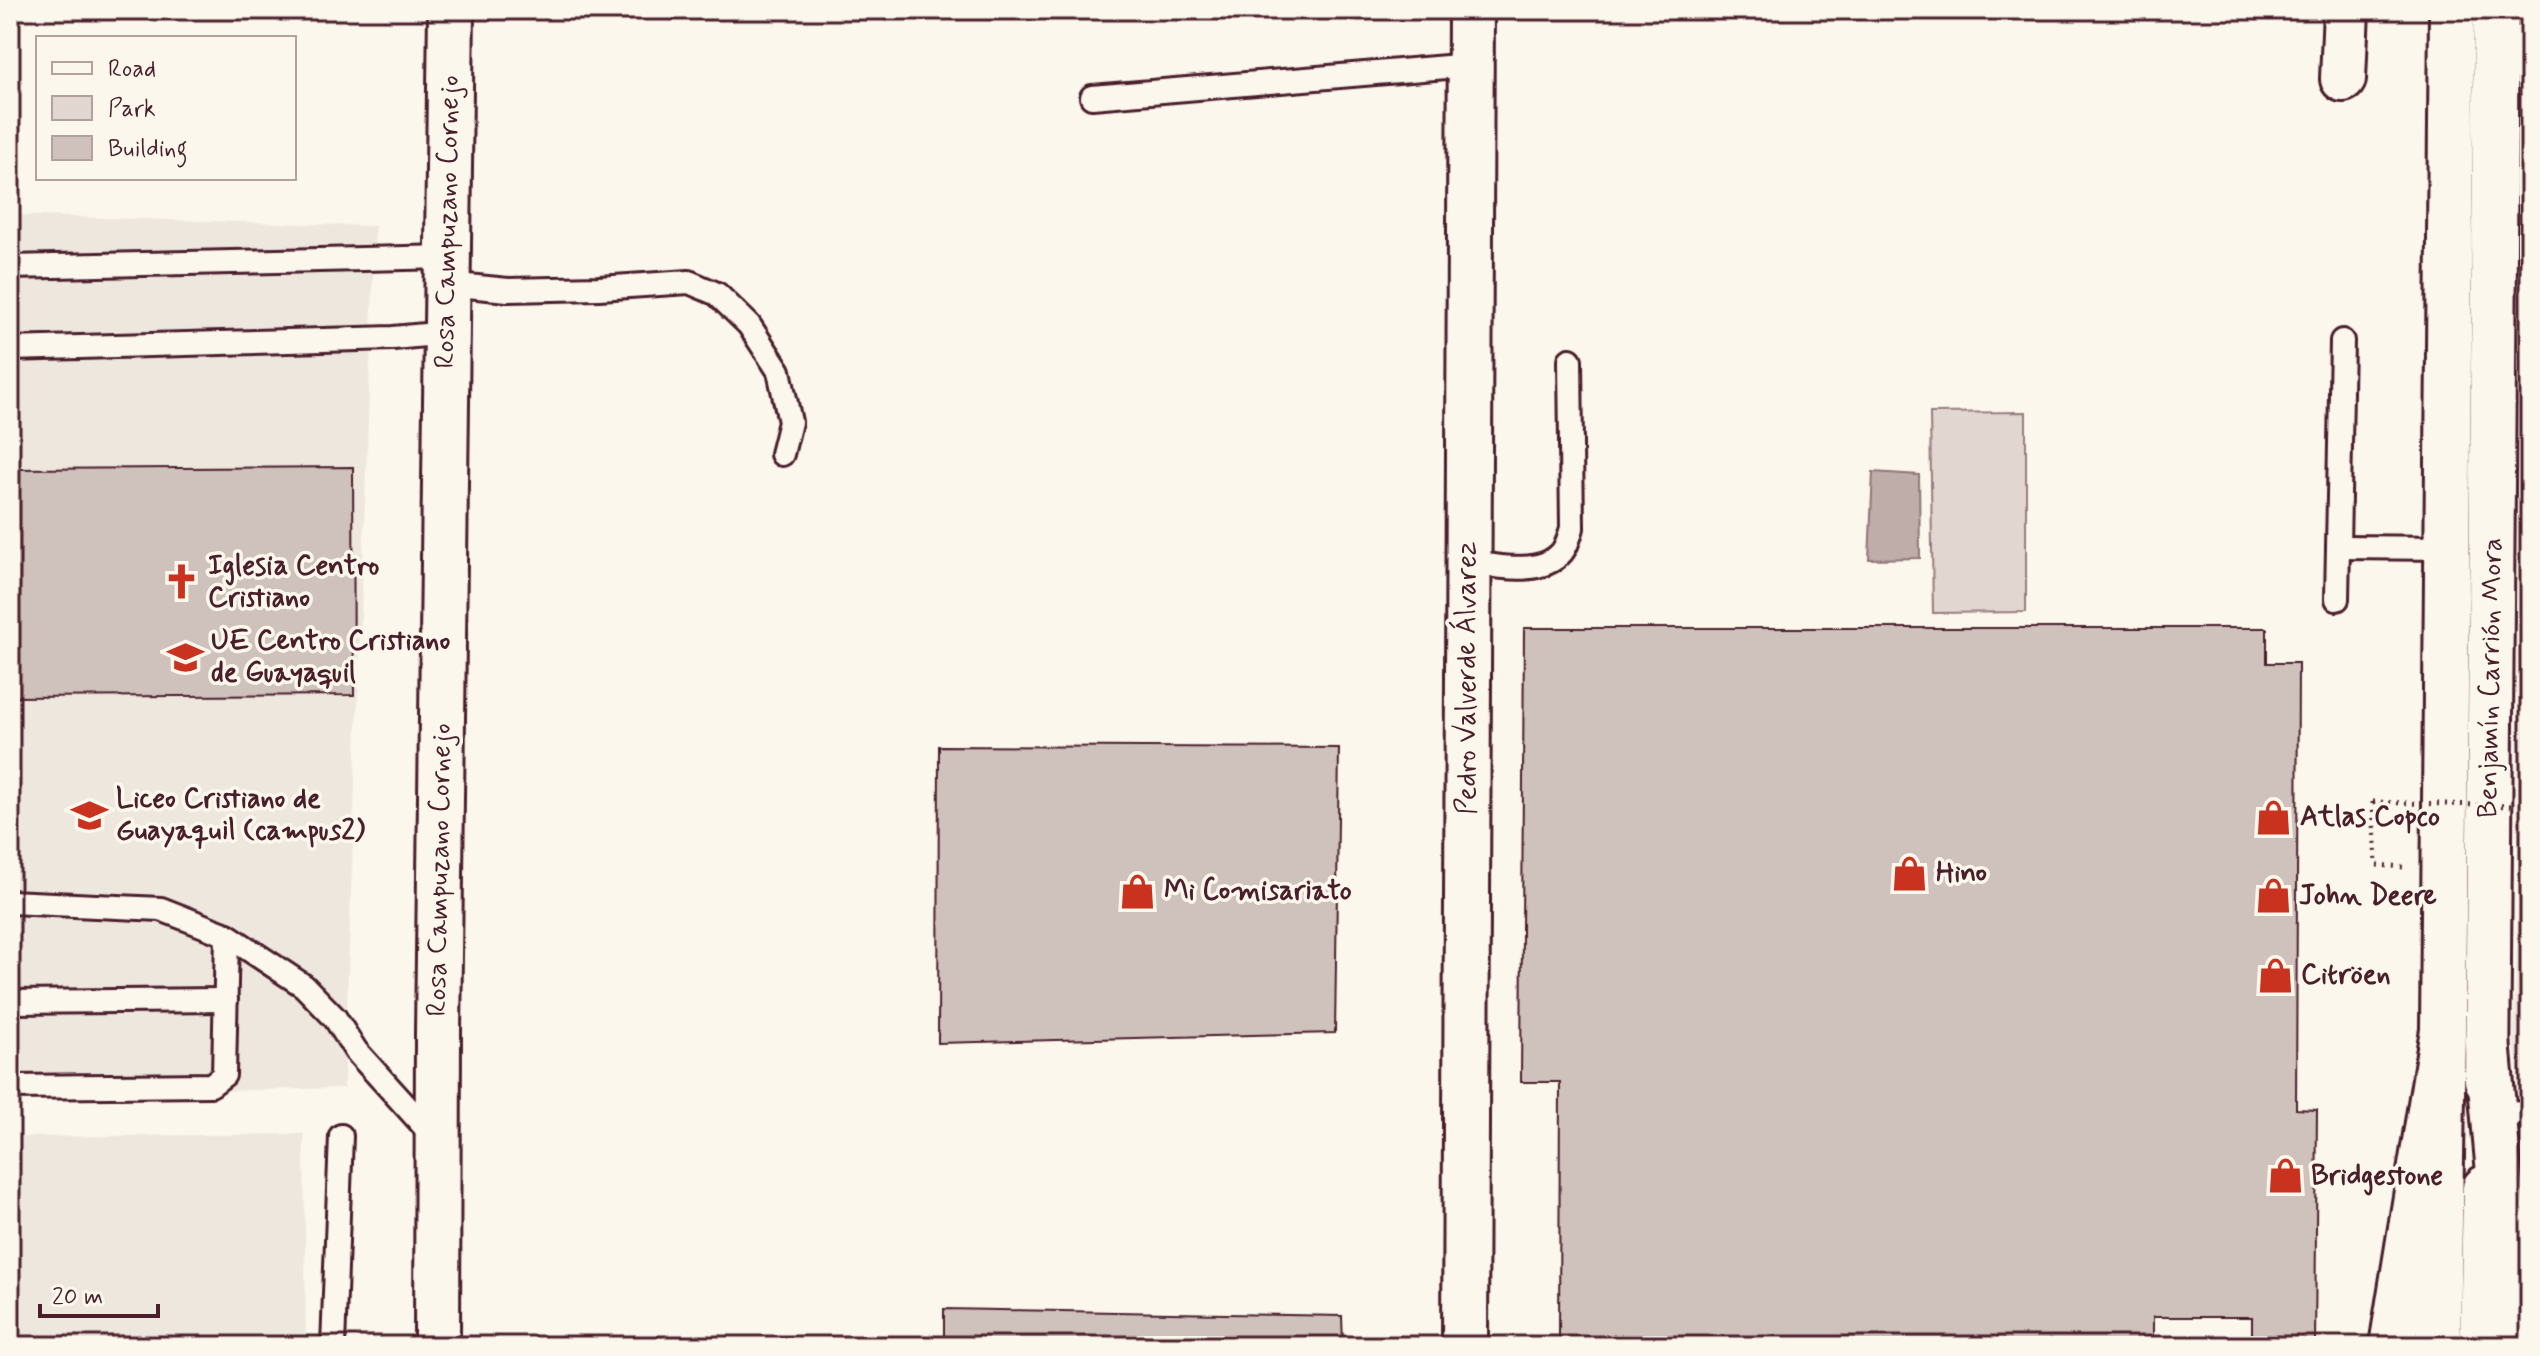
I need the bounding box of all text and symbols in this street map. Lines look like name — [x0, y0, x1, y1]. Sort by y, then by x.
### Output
legend — [36, 36, 296, 180]
text: Road — [108, 54, 156, 85]
street label: Rosa Campuzano Cornejo — [427, 75, 469, 369]
text: Park — [108, 94, 156, 125]
text: Building — [108, 134, 188, 168]
street label: Benjamín Carrión Mora — [2470, 537, 2512, 819]
street label: Pedro Valverde Álvarez — [1448, 541, 1486, 815]
place label: Iglesia Centro Cristiano — [208, 548, 379, 617]
church icon: Iglesia Centro Cristiano — [163, 563, 201, 601]
place label: UE Centro Cristiano de Guayaquil — [211, 623, 450, 692]
school or university icon: UE Centro Cristiano de Guayaquil — [166, 638, 204, 676]
street label: Rosa Campuzano Cornejo — [419, 723, 461, 1017]
place label: Liceo Cristiano de Guayaquil (campus2) — [116, 781, 365, 850]
school or university icon: Liceo Cristiano de Guayaquil (campus2) — [71, 796, 109, 834]
shop icon: Atlas Copco — [2255, 798, 2293, 836]
place label: Atlas Copco — [2300, 799, 2440, 836]
shop icon: Hino — [1891, 854, 1929, 892]
place label: Hino — [1936, 855, 1987, 892]
shop icon: Mi Comisariato — [1119, 872, 1157, 910]
place label: Mi Comisariato — [1164, 873, 1352, 910]
shop icon: John Deere — [2254, 877, 2292, 915]
place label: John Deere — [2299, 878, 2437, 915]
shop icon: Citröen — [2256, 956, 2294, 994]
place label: Citröen — [2301, 957, 2391, 994]
shop icon: Bridgestone — [2266, 1157, 2304, 1195]
place label: Bridgestone — [2311, 1158, 2443, 1196]
scale bar — [40, 1268, 158, 1318]
text: 20 m — [52, 1282, 103, 1313]

